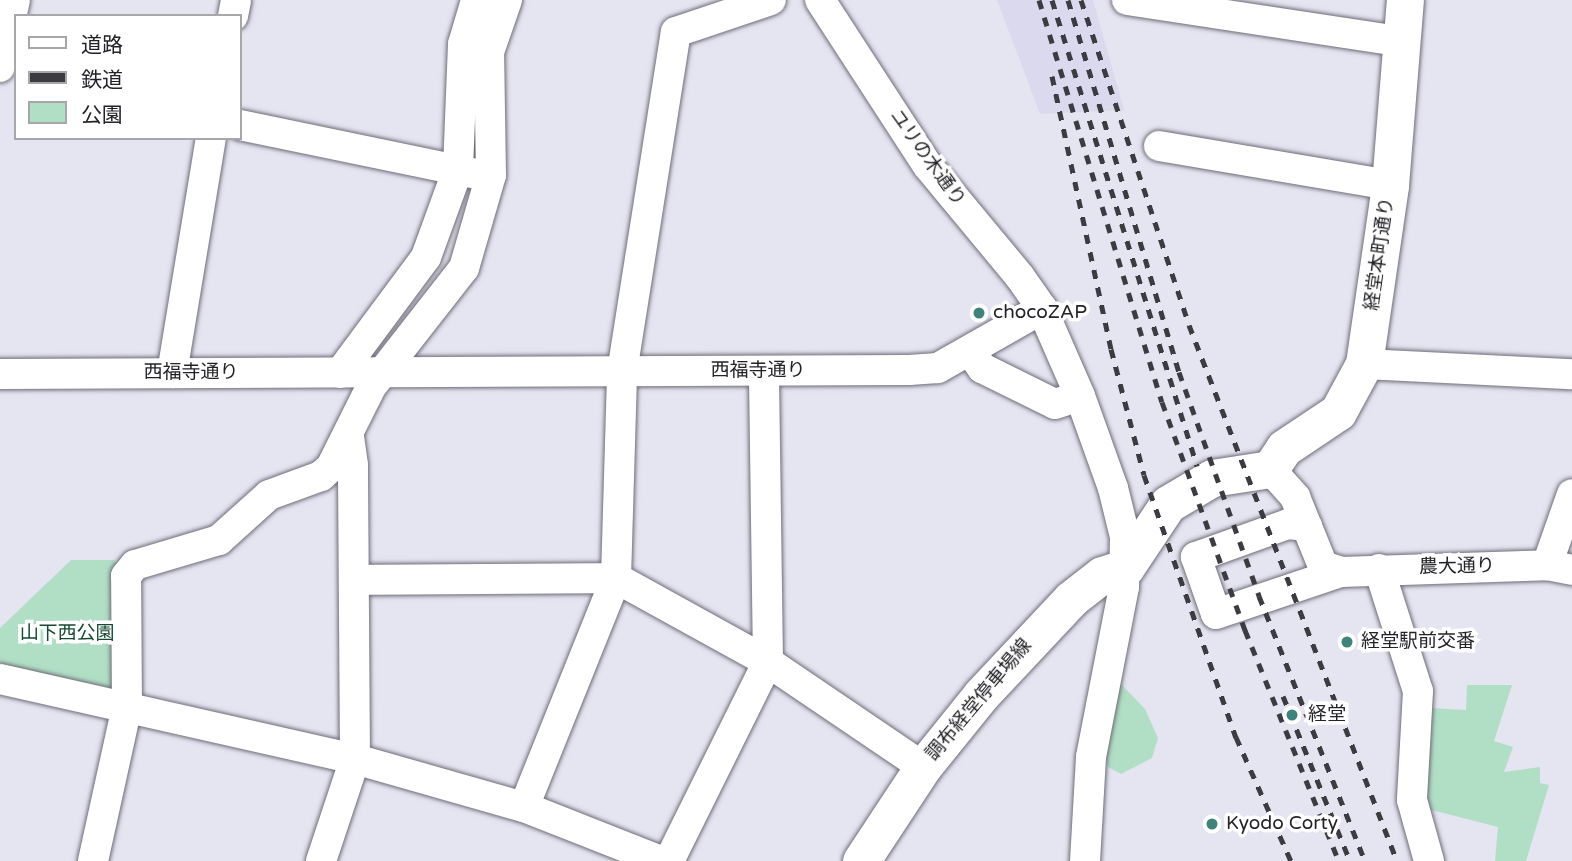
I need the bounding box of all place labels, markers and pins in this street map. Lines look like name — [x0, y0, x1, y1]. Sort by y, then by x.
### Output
place label: chocoZAP — [993, 302, 1087, 324]
marker: chocoZAP — [971, 305, 987, 321]
place label: 経堂駅前交番 — [1361, 631, 1475, 653]
marker: 経堂駅前交番 — [1339, 634, 1355, 650]
place label: 経堂 — [1308, 704, 1346, 726]
marker: 経堂 — [1282, 705, 1302, 725]
place label: Kyodo Corty — [1226, 813, 1338, 835]
marker: Kyodo Corty — [1204, 816, 1220, 832]

